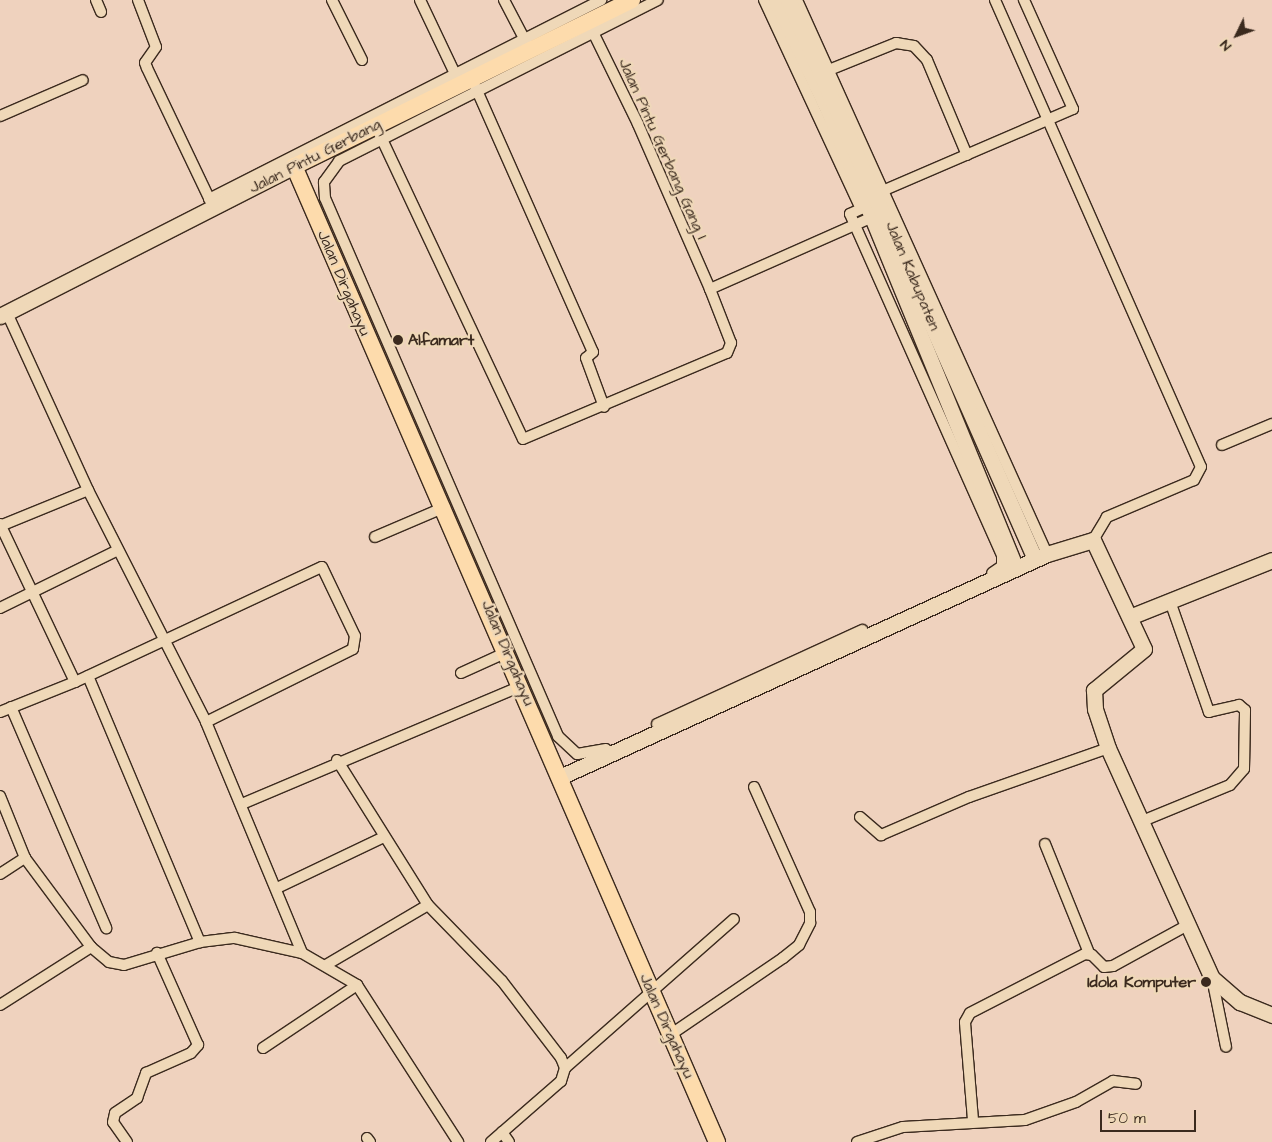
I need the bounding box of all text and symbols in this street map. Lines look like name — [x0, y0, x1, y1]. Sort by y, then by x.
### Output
north arrow — [1212, 10, 1262, 60]
text: N — [1215, 35, 1236, 55]
street label: Jalan Pintu Gerbang Gang I — [614, 56, 712, 242]
street label: Jalan Pintu Gerbang — [246, 114, 384, 198]
street label: Jalan Kabupaten — [881, 219, 945, 333]
street label: Jalan Dirgahayu — [313, 227, 375, 339]
place label: Alfamart — [408, 330, 474, 350]
marker: Alfamart — [392, 334, 404, 346]
street label: Jalan Dirgahayu — [477, 597, 539, 709]
street label: Jalan Dirgahayu — [635, 971, 699, 1081]
place label: Idola Komputer — [1087, 972, 1196, 992]
marker: Idola Komputer — [1200, 976, 1212, 988]
scale bar — [1102, 1100, 1198, 1132]
text: 50 m — [1108, 1108, 1146, 1129]

